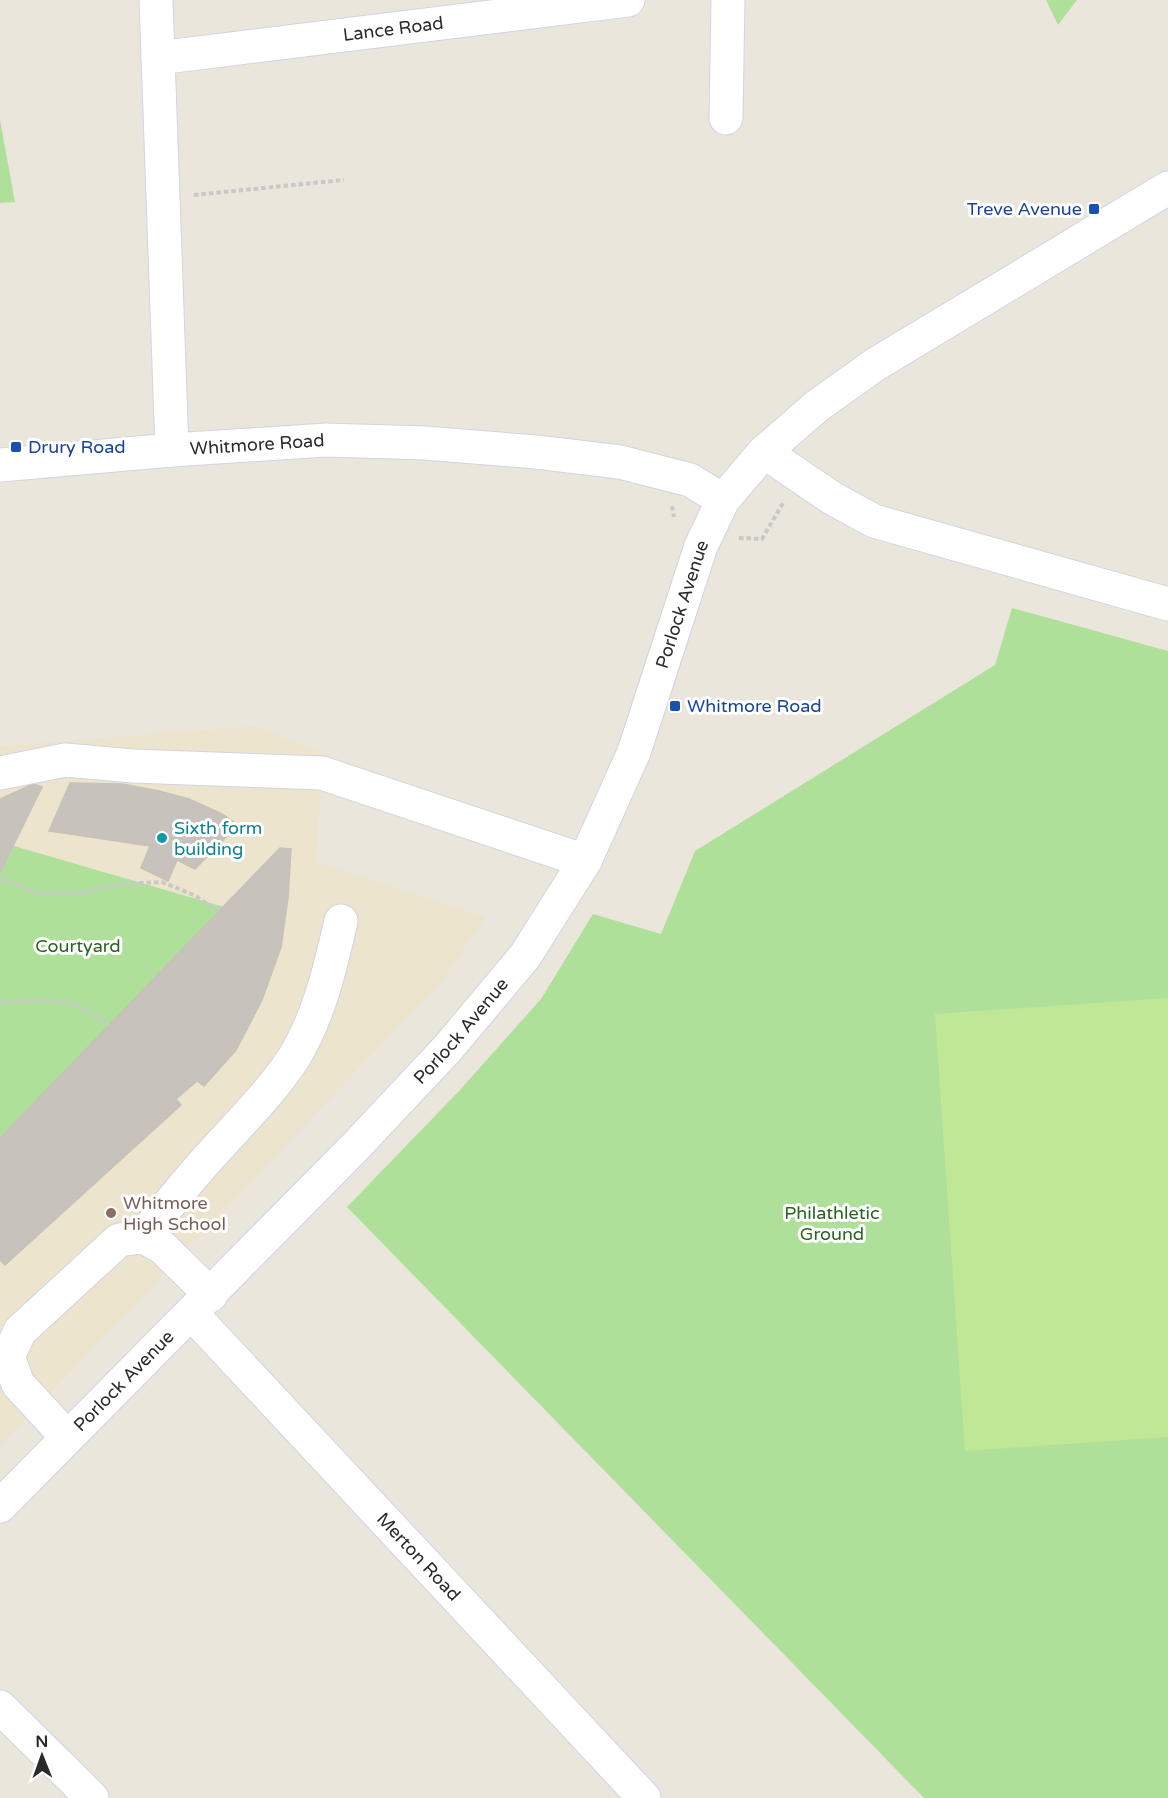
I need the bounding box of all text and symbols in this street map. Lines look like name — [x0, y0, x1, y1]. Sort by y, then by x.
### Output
street label: Lance Road — [342, 12, 445, 46]
place label: Treve Avenue — [967, 198, 1082, 220]
marker: Treve Avenue — [1087, 202, 1101, 216]
street label: Whitmore Road — [189, 429, 325, 460]
place label: Drury Road — [28, 436, 126, 458]
marker: Drury Road — [9, 440, 23, 454]
street label: Porlock Avenue — [651, 536, 713, 671]
place label: Whitmore Road — [687, 695, 822, 717]
marker: Whitmore Road — [668, 699, 682, 713]
place label: Sixth form building — [174, 817, 262, 860]
marker: Sixth form building — [155, 831, 169, 845]
park label: Courtyard — [35, 935, 121, 957]
street label: Porlock Avenue — [409, 973, 513, 1089]
place label: Whitmore High School — [123, 1192, 226, 1235]
park label: Philathletic Ground — [784, 1202, 880, 1245]
marker: Whitmore High School — [104, 1206, 118, 1220]
street label: Porlock Avenue — [69, 1326, 179, 1436]
street label: Merton Road — [372, 1508, 465, 1605]
north arrow — [12, 1726, 72, 1786]
text: N — [35, 1732, 48, 1752]

